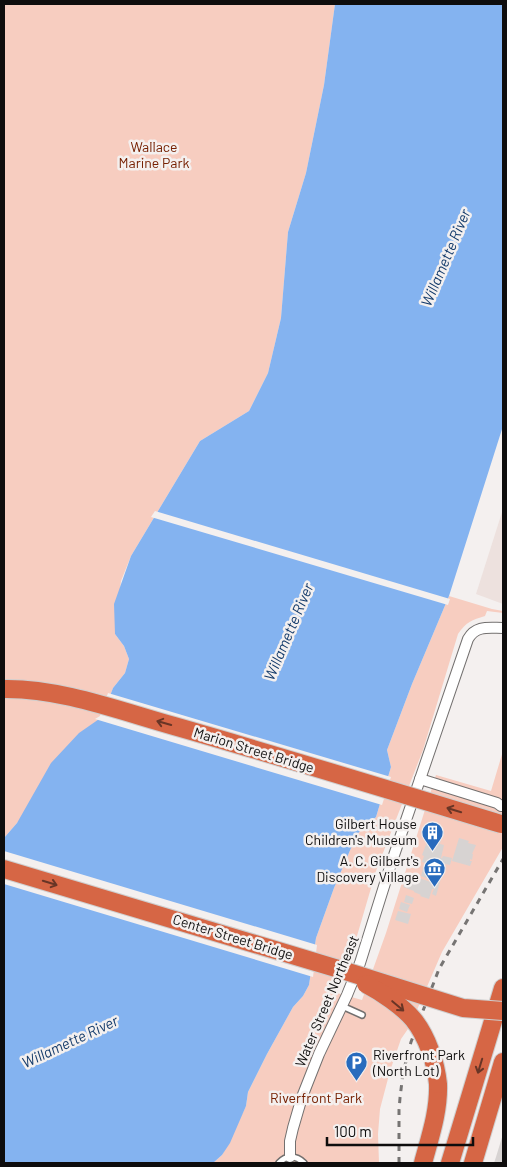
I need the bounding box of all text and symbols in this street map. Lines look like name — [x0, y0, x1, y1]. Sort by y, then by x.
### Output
park label: Wallace Marine Park — [118, 138, 190, 171]
water label: Willamette River — [416, 206, 474, 309]
water label: Willamette River — [259, 580, 317, 683]
one-way arrow — [157, 718, 173, 728]
street label: Marion Street Bridge — [192, 723, 316, 776]
one-way arrow — [447, 804, 463, 814]
place label: Gilbert House Children's Museum — [305, 815, 417, 848]
building icon: Gilbert House Children's Museum — [421, 820, 445, 851]
place label: A. C. Gilbert's Discovery Village — [316, 852, 419, 885]
museum icon: A. C. Gilbert's Discovery Village — [423, 857, 447, 888]
one-way arrow — [42, 878, 58, 888]
street label: Center Street Bridge — [171, 910, 295, 963]
street label: Water Street Northeast — [291, 932, 362, 1069]
one-way arrow — [391, 1000, 404, 1011]
water label: Willamette River — [19, 1011, 121, 1071]
place label: Riverfront Park (North Lot) — [372, 1046, 465, 1079]
parking icon: Riverfront Park (North Lot) — [345, 1051, 369, 1082]
one-way arrow — [474, 1058, 484, 1074]
park label: Riverfront Park — [270, 1089, 362, 1106]
scale bar — [327, 1114, 473, 1146]
text: 100 m — [334, 1122, 372, 1140]

